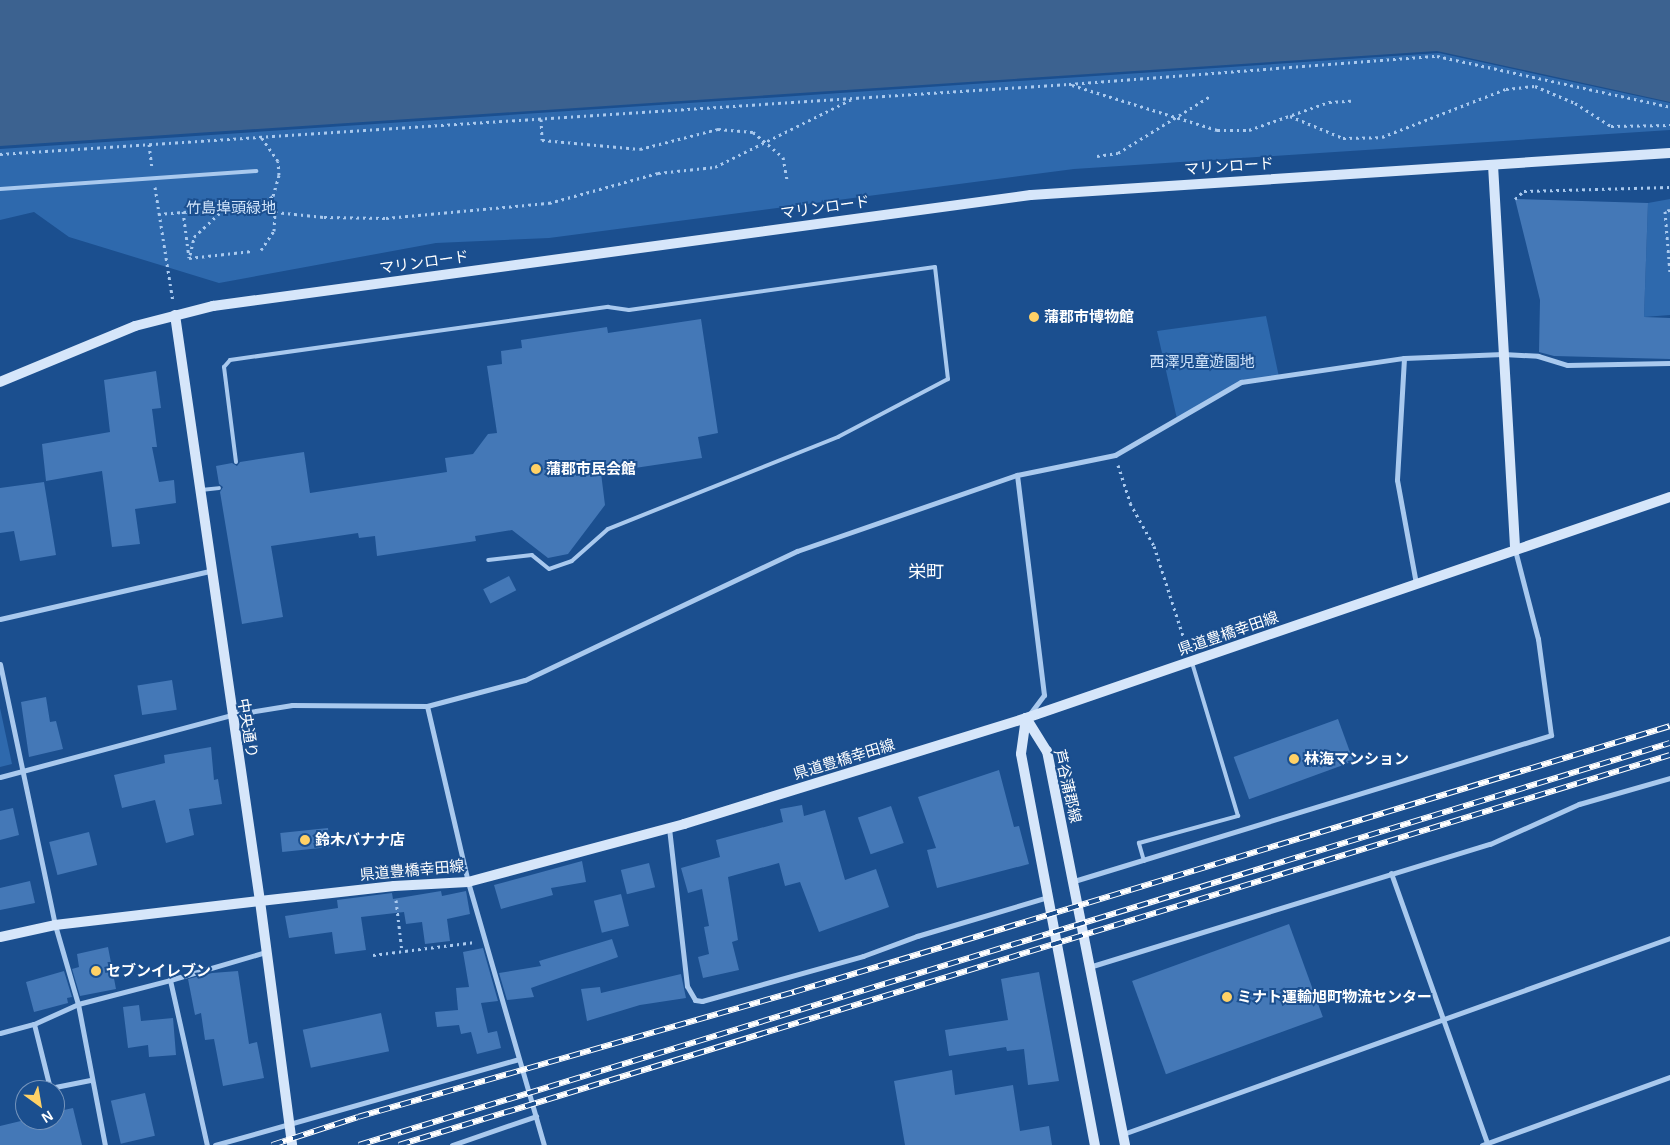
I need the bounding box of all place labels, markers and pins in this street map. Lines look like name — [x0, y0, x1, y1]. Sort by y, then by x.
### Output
place label: 蒲郡市博物館 — [1044, 308, 1134, 326]
marker: 蒲郡市博物館 — [1028, 311, 1040, 323]
place label: 蒲郡市民会館 — [546, 460, 636, 478]
marker: 蒲郡市民会館 — [530, 463, 542, 475]
place label: 林海マンション — [1304, 750, 1409, 768]
marker: 林海マンション — [1288, 753, 1300, 765]
place label: 鈴木バナナ店 — [315, 831, 405, 849]
marker: 鈴木バナナ店 — [299, 834, 311, 846]
place label: セブンイレブン — [106, 962, 211, 980]
marker: セブンイレブン — [90, 965, 102, 977]
place label: ミナト運輸旭町物流センター — [1237, 988, 1432, 1006]
marker: ミナト運輸旭町物流センター — [1221, 991, 1233, 1003]

